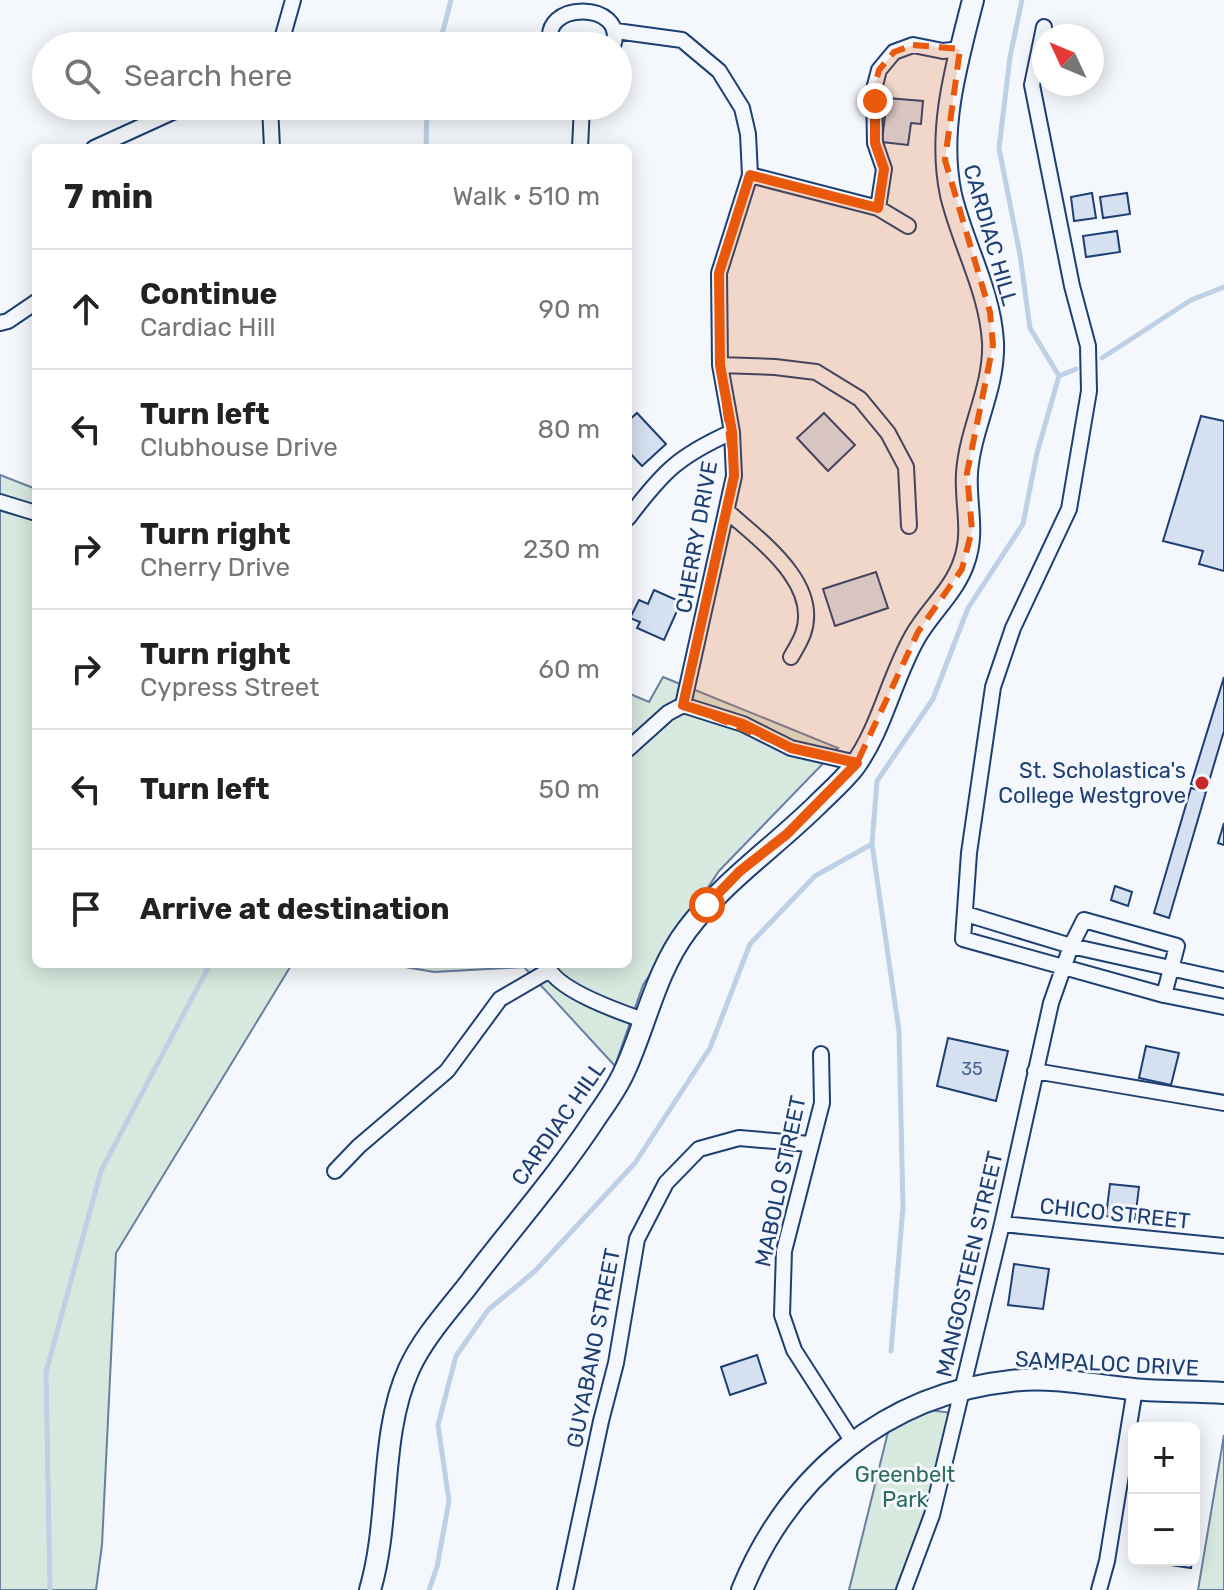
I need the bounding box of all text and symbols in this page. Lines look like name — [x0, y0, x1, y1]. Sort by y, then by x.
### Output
north arrow — [1032, 24, 1104, 96]
search box — [32, 32, 632, 120]
icon: search — [60, 54, 104, 98]
text: Search here — [124, 58, 292, 94]
route end — [857, 83, 893, 119]
street label: CARDIAC HILL — [957, 161, 1024, 309]
text: 7 min — [64, 176, 153, 217]
text: Walk · 510 m — [452, 181, 600, 212]
text: Continue — [140, 276, 277, 312]
icon: ahead — [64, 287, 108, 331]
text: 90 m — [539, 294, 600, 325]
text: Cardiac Hill — [140, 312, 276, 343]
text: Turn left — [140, 396, 270, 432]
icon: left — [64, 407, 108, 451]
text: 80 m — [537, 414, 600, 445]
text: Clubhouse Drive — [140, 432, 338, 463]
street label: CHERRY DRIVE — [670, 459, 723, 615]
text: Turn right — [140, 516, 291, 552]
icon: right — [64, 527, 108, 571]
text: 230 m — [523, 534, 600, 565]
text: Cherry Drive — [140, 552, 290, 583]
text: Turn right — [140, 636, 291, 672]
icon: right — [64, 647, 108, 691]
text: 60 m — [538, 654, 600, 685]
text: Cypress Street — [140, 672, 319, 703]
place label: St. Scholastica's College Westgrove — [998, 757, 1186, 809]
icon: left — [64, 767, 108, 811]
text: Turn left — [140, 771, 270, 807]
text: 50 m — [539, 774, 600, 805]
marker: St. Scholastica's College Westgrove — [1193, 774, 1211, 792]
icon: arrive — [64, 887, 108, 931]
route start — [689, 887, 725, 923]
text: Arrive at destination — [140, 891, 450, 927]
street label: CARDIAC HILL — [506, 1056, 611, 1191]
house number: 35 — [961, 1058, 983, 1080]
street label: MABOLO STREET — [749, 1093, 812, 1269]
street label: MANGOSTEEN STREET — [930, 1148, 1009, 1380]
street label: CHICO STREET — [1038, 1192, 1192, 1235]
street label: GUYABANO STREET — [561, 1246, 626, 1450]
street label: SAMPALOC DRIVE — [1014, 1345, 1200, 1382]
map controls — [1128, 1422, 1200, 1566]
button: + — [1128, 1422, 1200, 1494]
park label: Greenbelt Park — [855, 1461, 956, 1513]
button: − — [1128, 1494, 1200, 1566]

